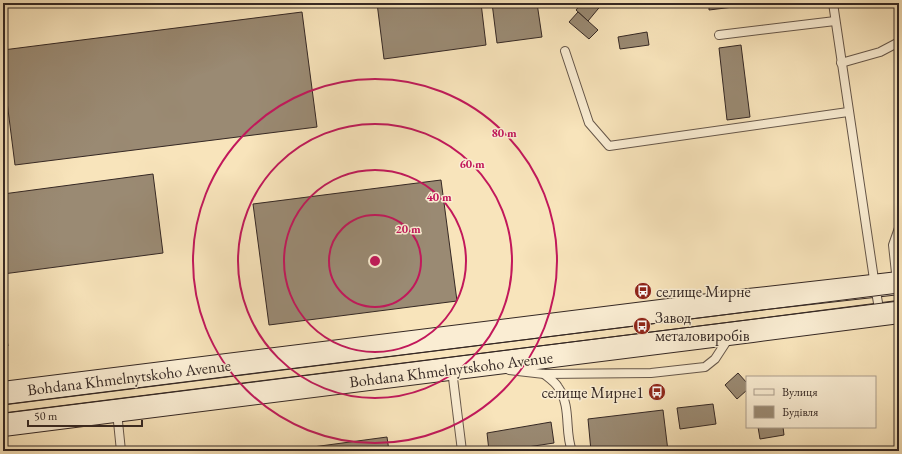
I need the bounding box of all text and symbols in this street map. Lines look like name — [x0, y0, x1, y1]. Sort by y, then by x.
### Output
text: 80 m — [491, 125, 517, 141]
text: 60 m — [459, 156, 485, 172]
text: 40 m — [426, 189, 452, 205]
text: 20 m — [395, 221, 421, 237]
centre of rings — [368, 254, 382, 268]
bus stop icon: селище Мирне — [633, 281, 653, 301]
place label: селище Мирне — [656, 281, 751, 302]
place label: Завод металовиробів — [655, 307, 750, 346]
bus stop icon: Завод металовиробів — [632, 316, 652, 336]
street label: Bohdana Khmelnytskoho Avenue — [348, 347, 554, 392]
street label: Bohdana Khmelnytskoho Avenue — [26, 355, 232, 400]
legend — [746, 376, 876, 428]
place label: селище Мирне1 — [541, 382, 644, 403]
bus stop icon: селище Мирне1 — [647, 382, 667, 402]
text: Вулиця — [782, 384, 818, 400]
scale bar — [28, 402, 142, 428]
text: Будівля — [782, 404, 819, 420]
text: 50 m — [34, 408, 58, 424]

